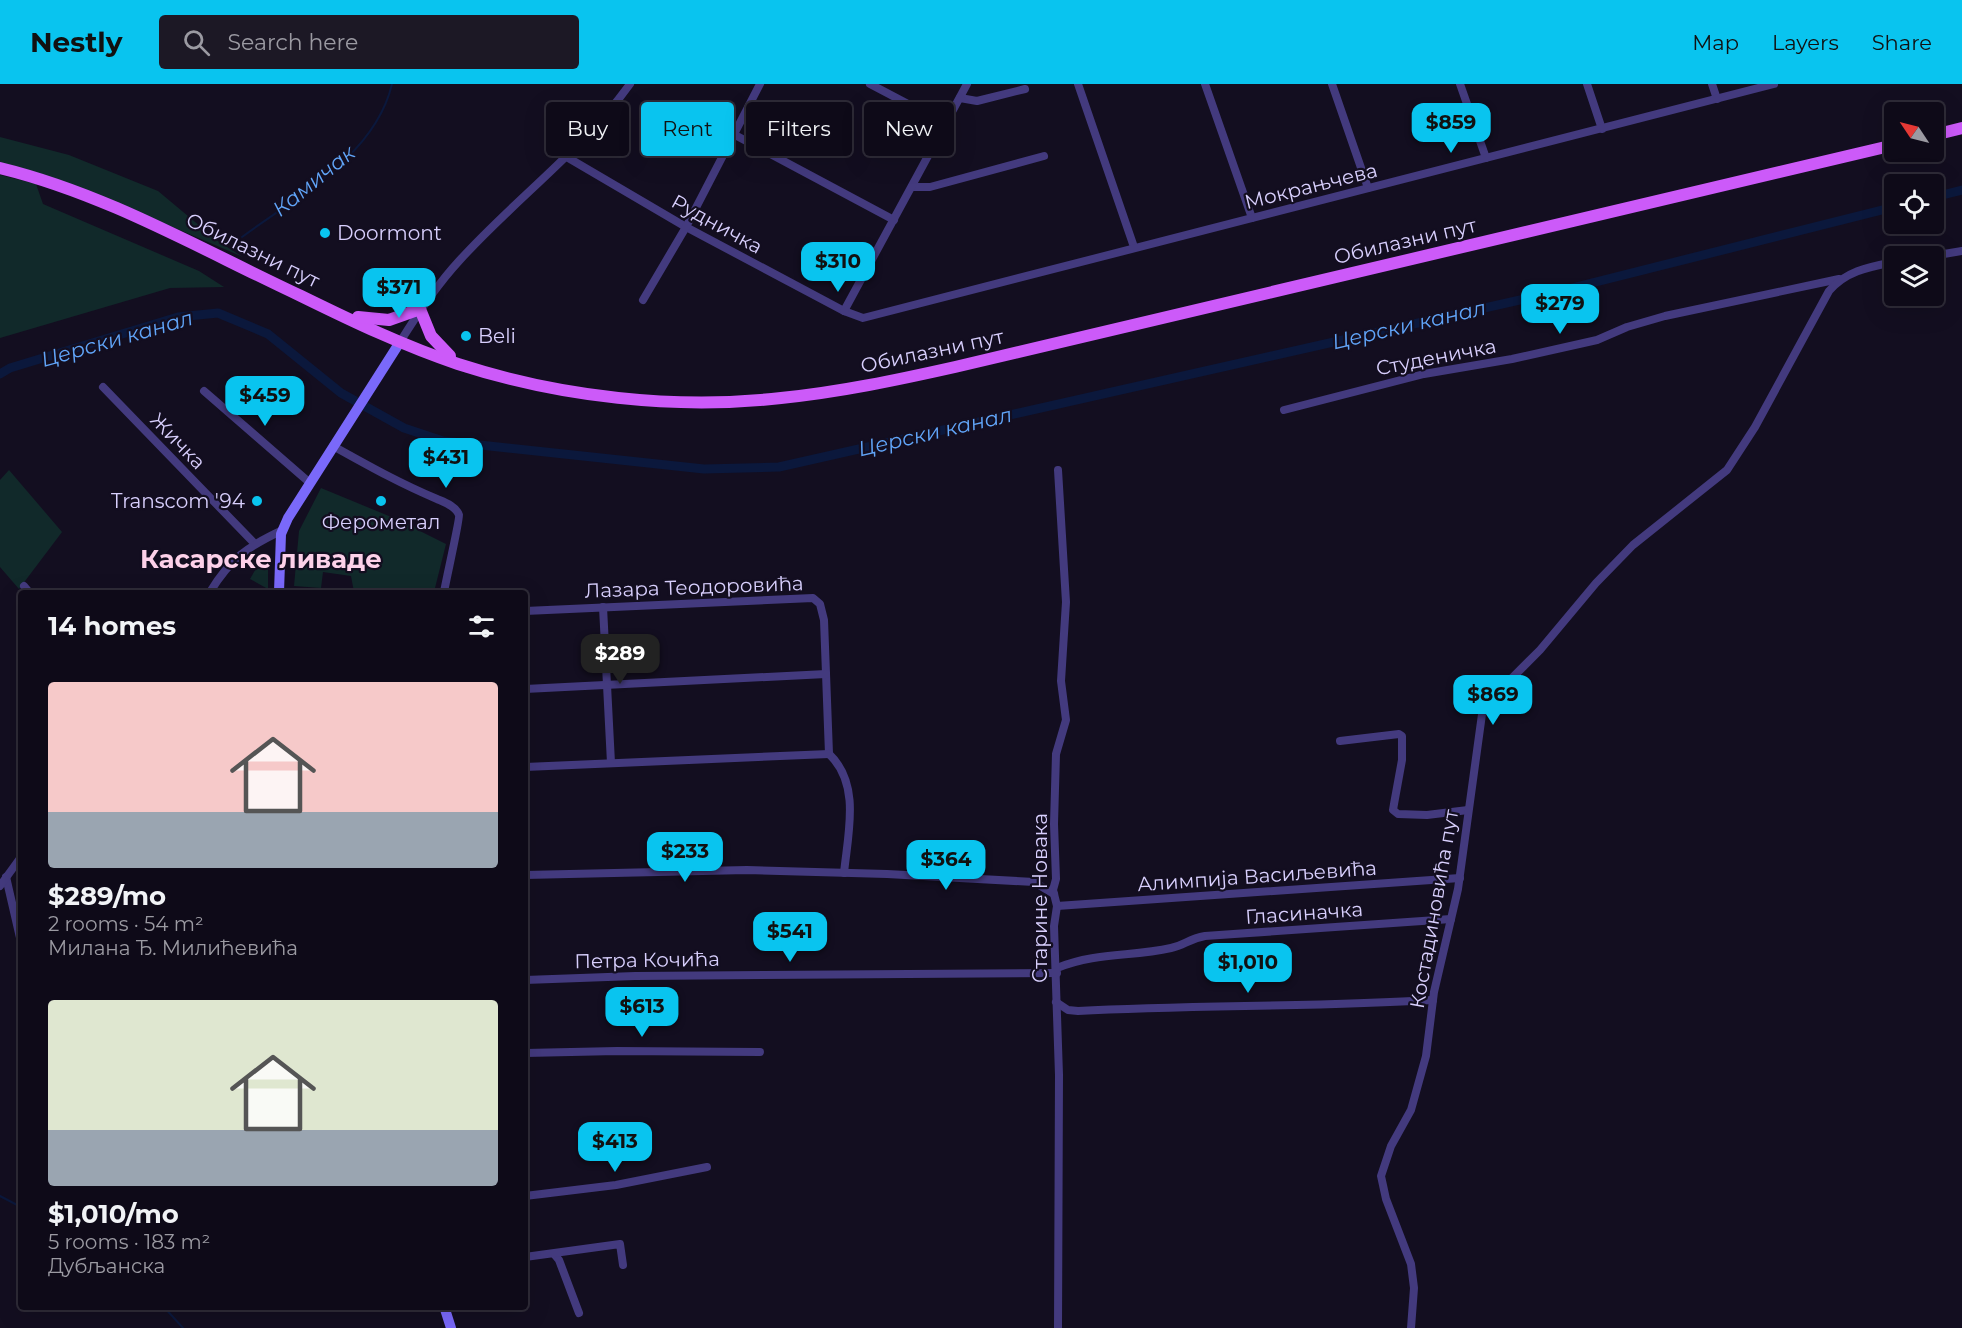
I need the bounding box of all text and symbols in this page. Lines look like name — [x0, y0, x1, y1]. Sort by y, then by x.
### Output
search box — [159, 15, 579, 69]
text: Nestly — [30, 25, 123, 59]
icon: search — [180, 26, 213, 59]
text: Search here — [228, 29, 358, 56]
text: Map — [1692, 30, 1739, 55]
text: Layers — [1772, 30, 1839, 55]
text: Share — [1872, 30, 1932, 55]
chip: Buy — [546, 102, 629, 156]
chip: Rent — [641, 102, 734, 156]
chip: Filters — [746, 102, 852, 156]
chip: New — [864, 102, 954, 156]
north arrow — [1884, 102, 1944, 162]
map controls — [1884, 102, 1944, 306]
pin: $859 — [1415, 103, 1487, 154]
text: $859 — [1426, 110, 1476, 134]
water label: Камичак — [267, 139, 361, 221]
street label: Мокрањчева — [1242, 158, 1380, 214]
button: locate — [1884, 174, 1944, 234]
street label: Рудничка — [667, 189, 767, 259]
street label: Обилазни пут — [182, 207, 324, 293]
street label: Обилазни пут — [1331, 213, 1479, 269]
place label: Doormont — [337, 221, 442, 245]
marker: Doormont — [318, 226, 332, 240]
pin: $310 — [802, 242, 874, 293]
button: layers — [1884, 246, 1944, 306]
text: $310 — [815, 249, 861, 273]
pin: $371 — [363, 268, 435, 319]
text: $371 — [377, 275, 421, 299]
pin: $279 — [1524, 284, 1596, 335]
text: $279 — [1535, 291, 1585, 315]
water label: Церски канал — [1330, 295, 1488, 354]
water label: Церски канал — [38, 305, 196, 372]
place label: Beli — [478, 324, 516, 348]
street label: Обилазни пут — [858, 324, 1006, 378]
marker: Beli — [459, 329, 473, 343]
street label: Студеничка — [1374, 334, 1498, 380]
pin: $459 — [229, 376, 301, 427]
text: $459 — [239, 383, 291, 407]
water label: Церски канал — [856, 402, 1014, 461]
street label: Жичка — [145, 408, 211, 474]
pin: $431 — [410, 438, 482, 489]
text: $431 — [423, 445, 469, 469]
place label: Transcom '94 — [111, 489, 245, 513]
marker: Transcom '94 — [250, 494, 264, 508]
marker: Ферометал — [374, 494, 388, 508]
place label: Ферометал — [322, 510, 440, 534]
district label: Касарске ливаде — [140, 543, 382, 575]
street label: Лазара Теодоровића — [584, 571, 804, 603]
text: 14 homes — [48, 610, 176, 642]
icon: filters — [465, 610, 498, 643]
pin: $289 — [584, 634, 656, 685]
text: $289 — [595, 641, 645, 665]
pin: $869 — [1457, 675, 1529, 726]
text: $869 — [1467, 682, 1519, 706]
icon: home — [219, 721, 327, 829]
street label: Костадиновића пут — [1405, 807, 1463, 1010]
street label: Старине Новака — [1028, 813, 1052, 983]
pin: $233 — [649, 832, 721, 883]
text: $233 — [661, 839, 709, 863]
pin: $364 — [910, 840, 982, 891]
text: $364 — [920, 847, 972, 871]
street label: Алимпија Васиљевића — [1136, 856, 1378, 896]
text: $289/mo — [48, 880, 166, 912]
street label: Гласиначка — [1244, 897, 1364, 929]
text: 2 rooms · 54 m² — [48, 912, 204, 936]
pin: $541 — [754, 912, 826, 963]
text: $541 — [767, 919, 813, 943]
text: Милана Ђ. Милићевића — [48, 936, 298, 960]
pin: $1,010 — [1199, 943, 1297, 994]
street label: Петра Кочића — [574, 947, 720, 973]
text: $1,010 — [1218, 950, 1278, 974]
pin: $613 — [606, 987, 678, 1038]
text: $613 — [619, 994, 665, 1018]
icon: home — [219, 1039, 327, 1147]
pin: $413 — [579, 1122, 651, 1173]
text: $413 — [592, 1129, 638, 1153]
text: $1,010/mo — [48, 1198, 179, 1230]
text: 5 rooms · 183 m² — [48, 1230, 210, 1254]
text: Дубљанска — [48, 1254, 165, 1278]

